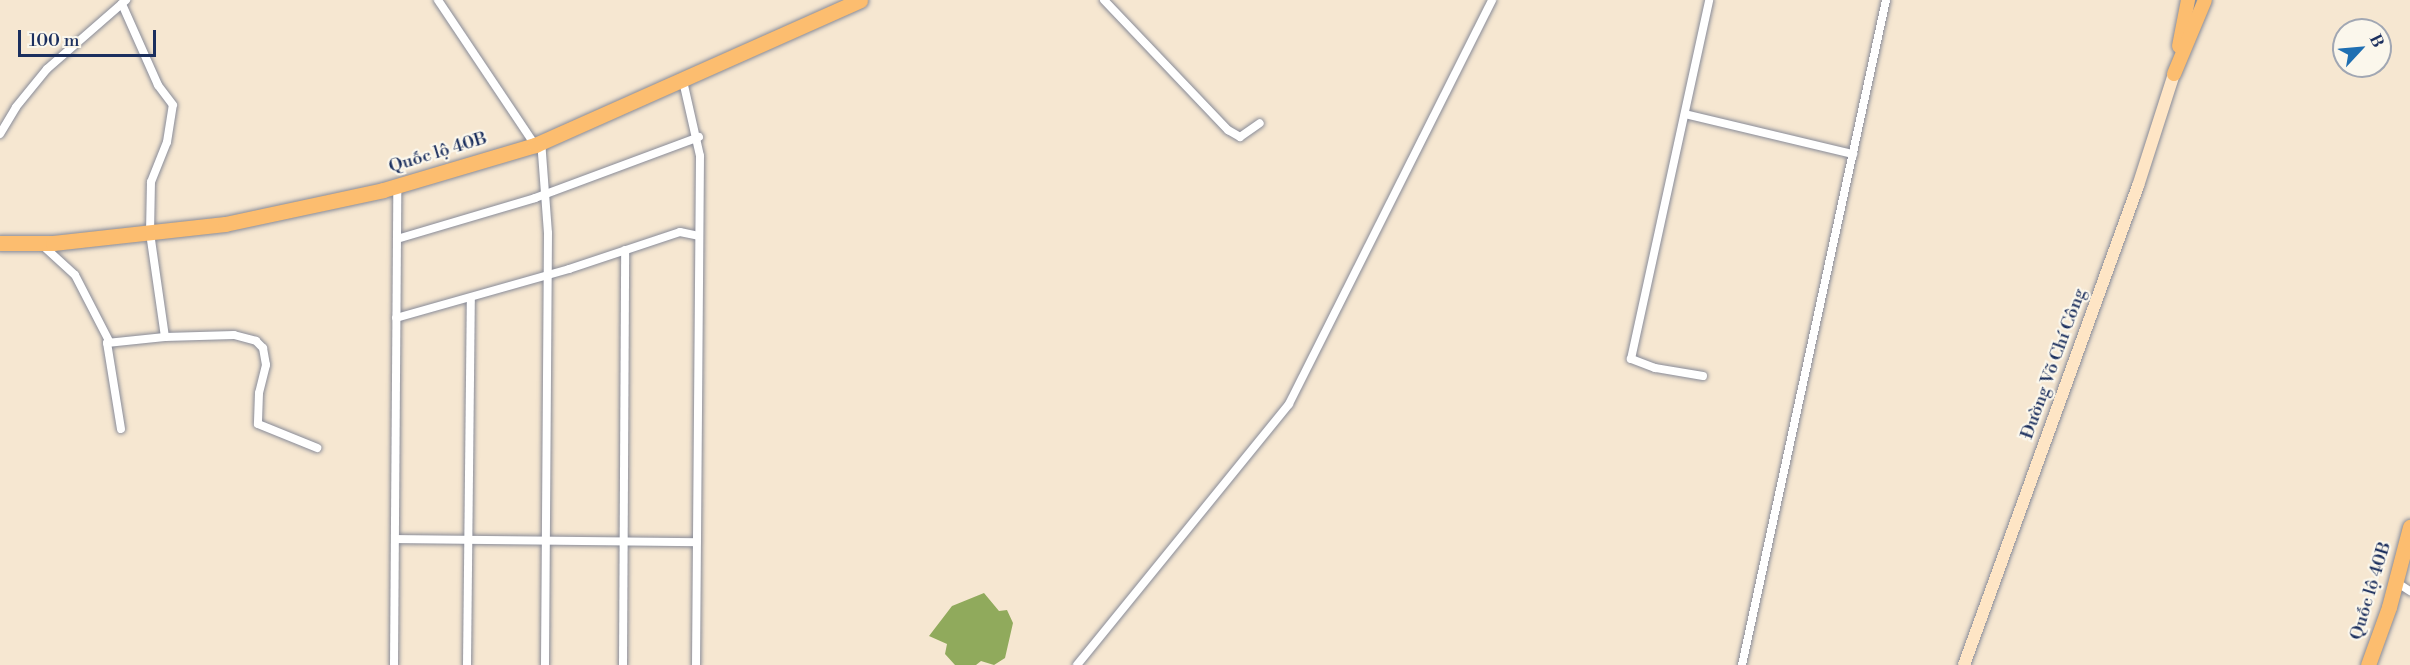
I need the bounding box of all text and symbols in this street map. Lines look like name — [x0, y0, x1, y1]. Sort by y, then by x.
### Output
scale bar — [21, 18, 159, 56]
north arrow — [2332, 18, 2392, 78]
text: 100 m — [29, 29, 80, 52]
text: B — [2365, 31, 2388, 51]
street label: Quốc lộ 40B — [386, 128, 490, 178]
street label: Đường Võ Chí Công — [2017, 286, 2091, 442]
street label: Quốc lộ 40B — [2346, 539, 2396, 643]

